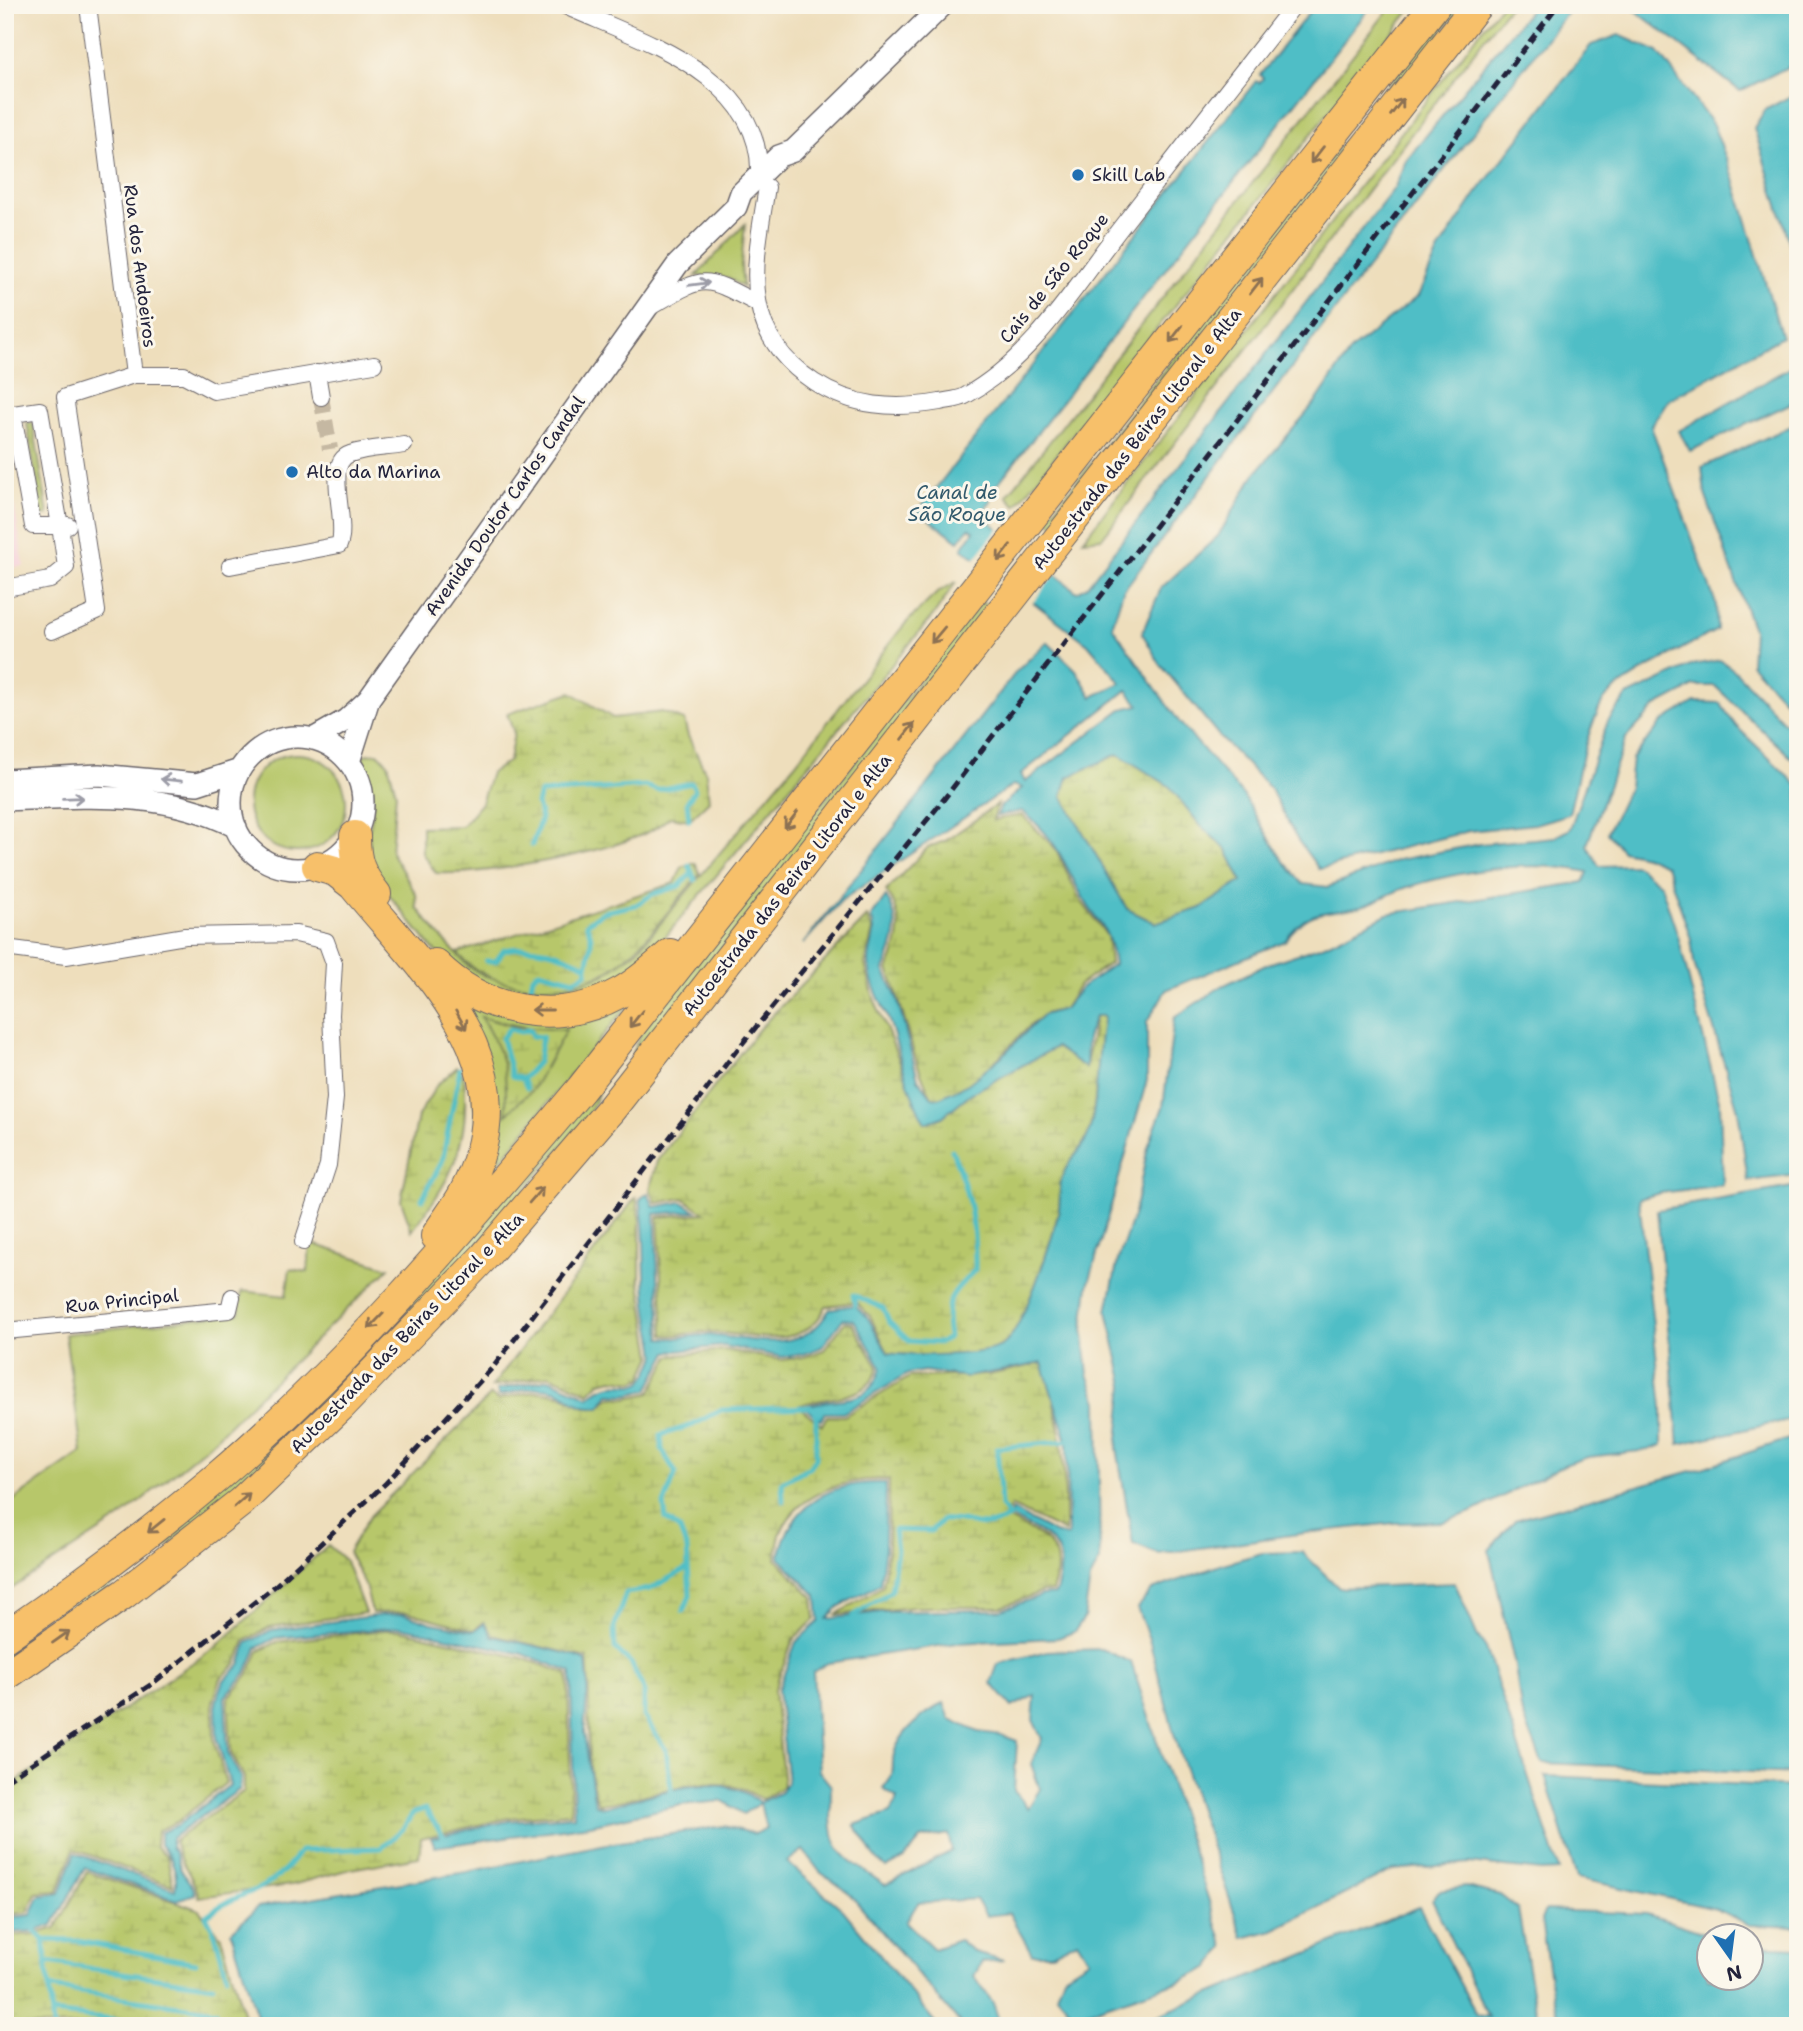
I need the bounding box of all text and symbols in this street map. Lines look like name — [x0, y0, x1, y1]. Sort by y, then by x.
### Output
one-way arrow — [1389, 98, 1404, 116]
one-way arrow — [1309, 146, 1324, 164]
place label: Skill Lab — [1092, 163, 1165, 187]
marker: Skill Lab — [1070, 167, 1086, 183]
street label: Rua dos Andoeiros — [118, 183, 162, 349]
street label: Cais de São Roque — [994, 208, 1114, 348]
one-way arrow — [687, 277, 710, 290]
one-way arrow — [1249, 277, 1264, 295]
street label: Autoestrada das Beiras Litoral e Alta — [1027, 303, 1247, 575]
one-way arrow — [1169, 325, 1184, 343]
street label: Avenida Doutor Carlos Candal — [420, 391, 591, 621]
place label: Alto da Marina — [306, 460, 440, 484]
marker: Alto da Marina — [284, 464, 300, 480]
water label: Canal de São Roque — [908, 480, 1006, 527]
one-way arrow — [997, 543, 1012, 561]
one-way arrow — [930, 625, 946, 643]
one-way arrow — [900, 722, 916, 740]
street label: Autoestrada das Beiras Litoral e Alta — [677, 749, 897, 1021]
one-way arrow — [160, 773, 182, 786]
one-way arrow — [62, 791, 85, 804]
one-way arrow — [784, 810, 799, 828]
one-way arrow — [531, 1003, 554, 1017]
one-way arrow — [628, 1009, 643, 1027]
one-way arrow — [454, 1010, 468, 1030]
one-way arrow — [528, 1187, 544, 1205]
street label: Autoestrada das Beiras Litoral e Alta — [285, 1207, 529, 1459]
street label: Rua Principal — [64, 1283, 180, 1319]
one-way arrow — [367, 1312, 384, 1329]
one-way arrow — [233, 1492, 251, 1508]
one-way arrow — [148, 1519, 166, 1534]
one-way arrow — [51, 1630, 70, 1645]
north arrow — [1694, 1923, 1764, 1993]
text: N — [1724, 1959, 1744, 1987]

